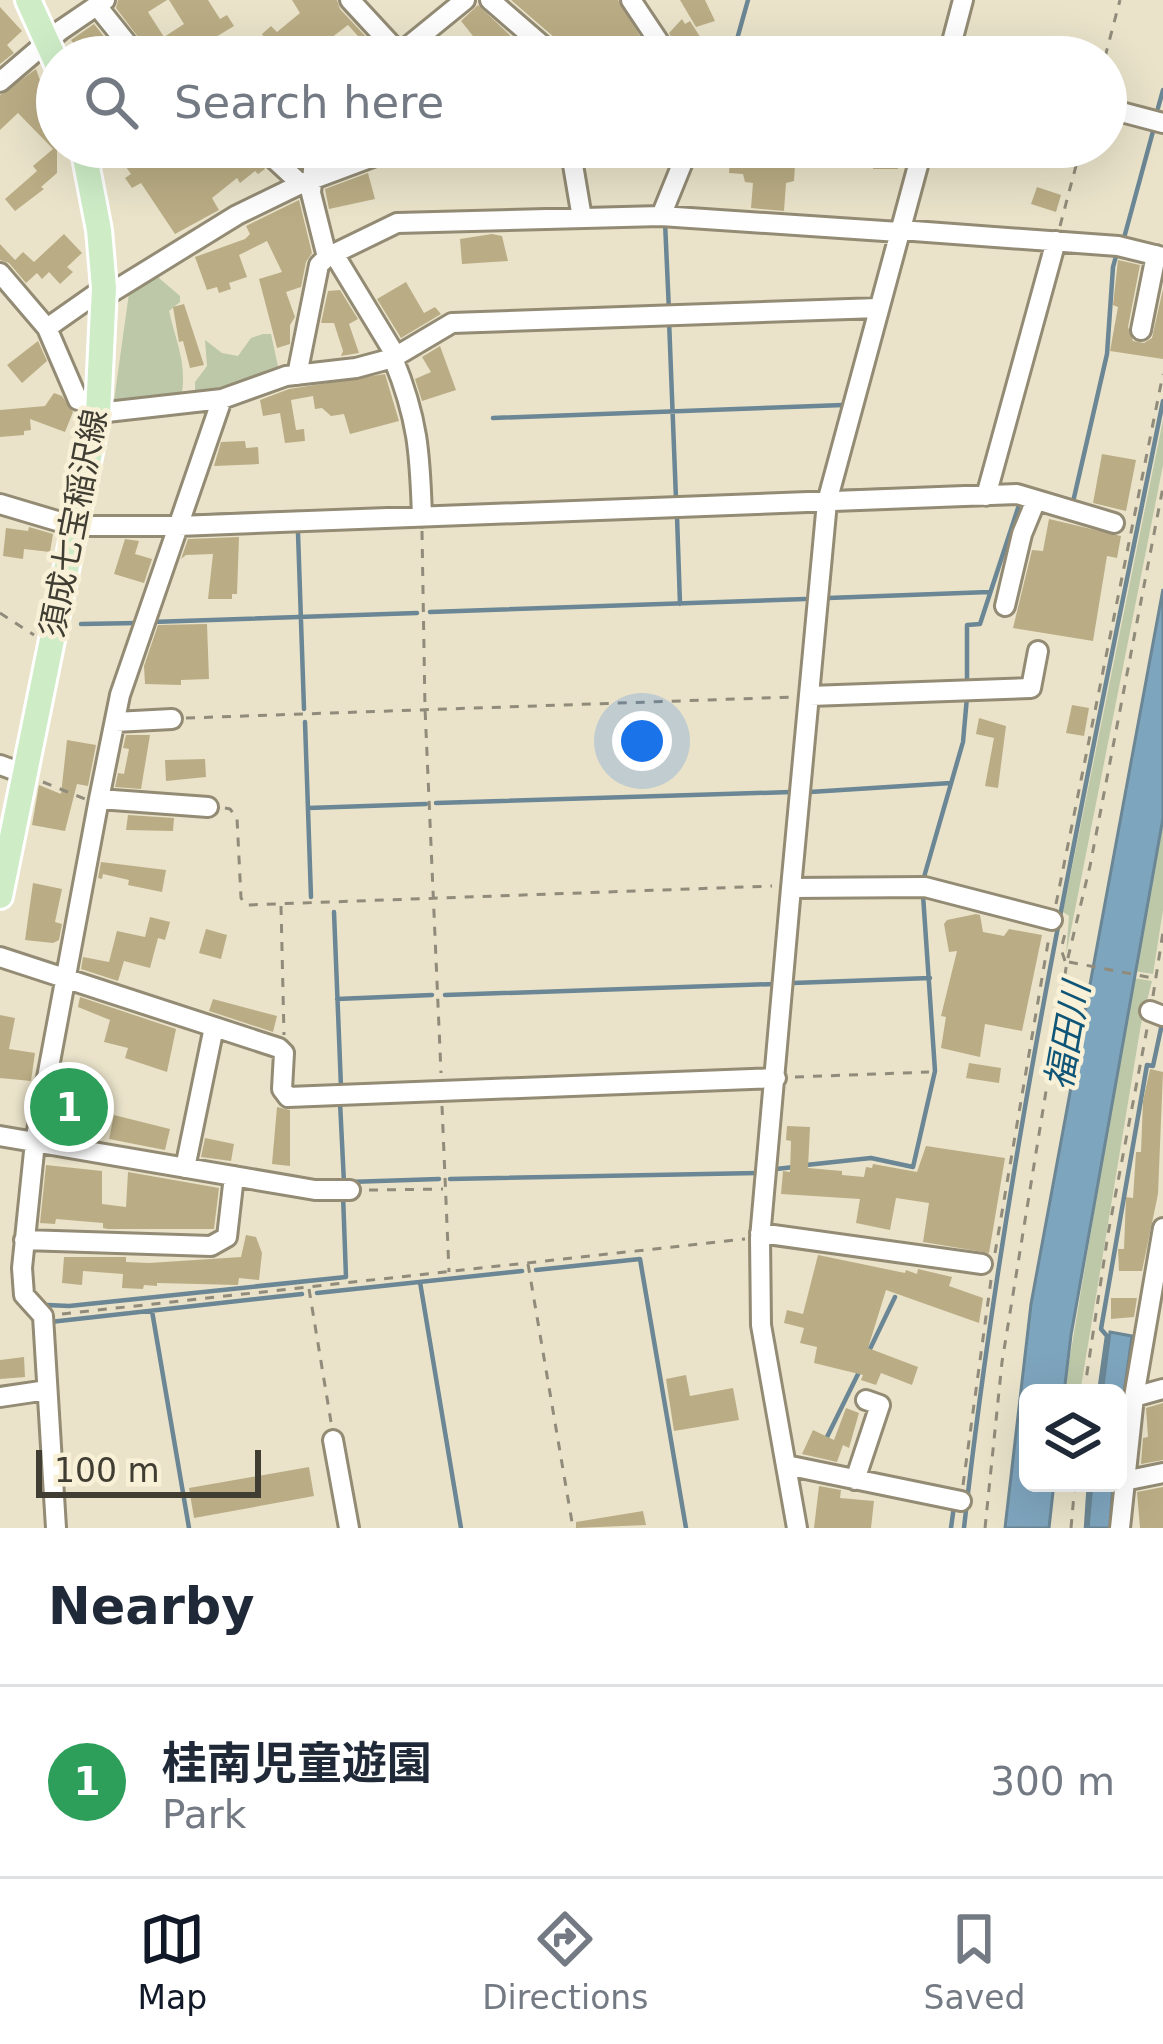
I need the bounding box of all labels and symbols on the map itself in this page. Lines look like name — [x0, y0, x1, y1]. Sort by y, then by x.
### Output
street label: 須成七宝稲沢線 — [32, 406, 115, 640]
your location — [612, 711, 672, 771]
water label: 福田川 — [1038, 975, 1098, 1093]
pin: 1 — [30, 1062, 108, 1152]
scale bar — [36, 1444, 261, 1497]

